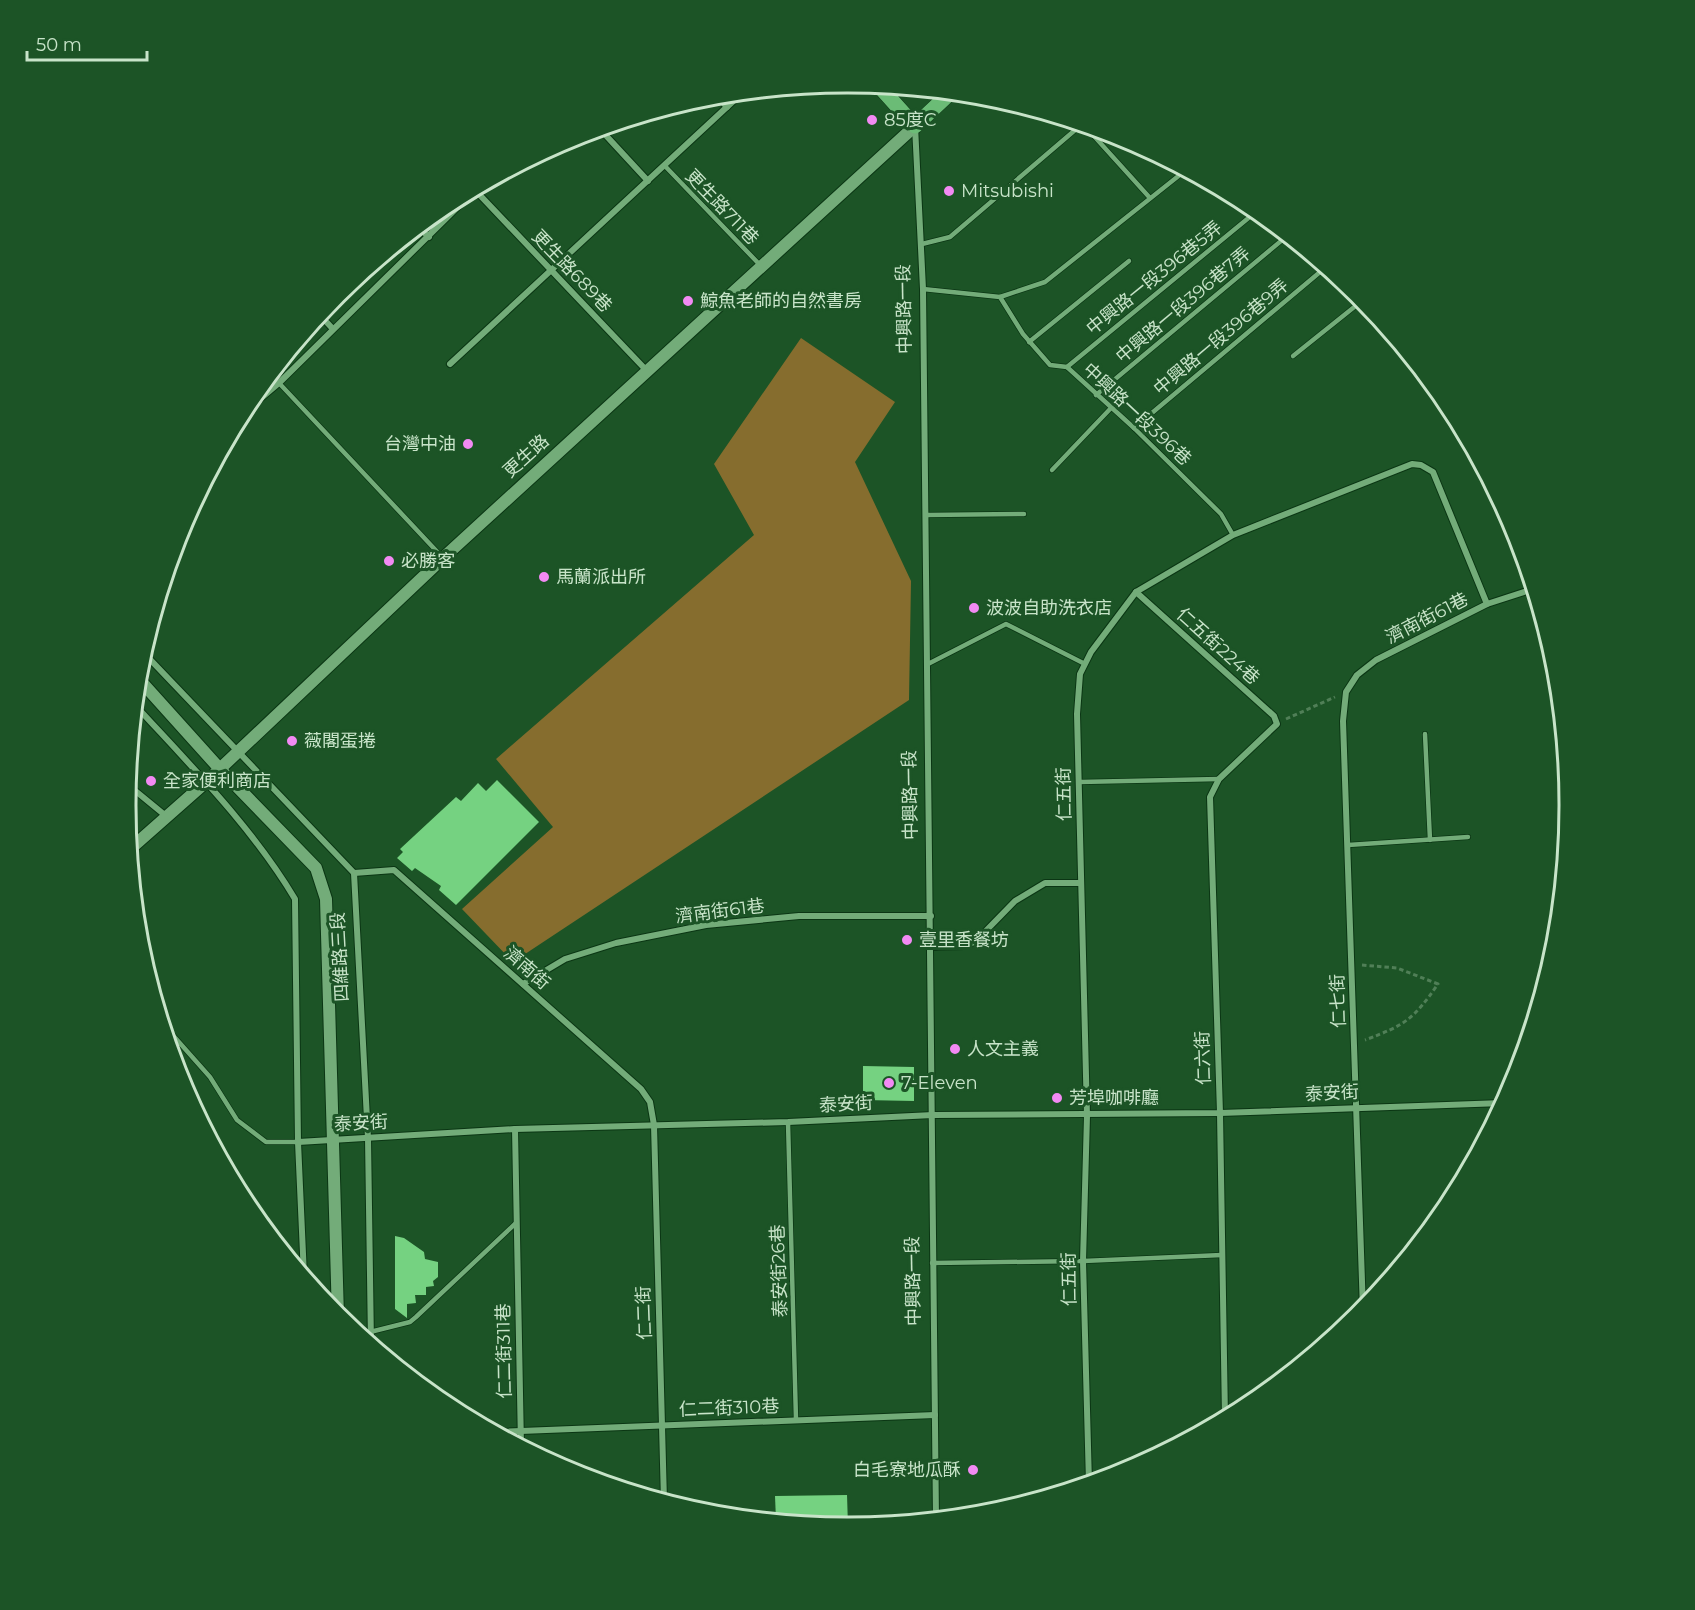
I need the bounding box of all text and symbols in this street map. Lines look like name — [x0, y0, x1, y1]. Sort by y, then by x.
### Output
scale bar — [27, 24, 147, 62]
text: 50 m — [36, 34, 82, 56]
place label: 85度C — [884, 109, 937, 131]
marker: 85度C — [865, 113, 879, 127]
street label: 更生路711巷 — [681, 165, 763, 249]
place label: Mitsubishi — [961, 180, 1054, 202]
marker: Mitsubishi — [942, 184, 956, 198]
street label: 中興路一段396巷5弄 — [1082, 217, 1226, 339]
street label: 更生路689巷 — [527, 225, 617, 317]
street label: 中興路一段396巷7弄 — [1111, 242, 1255, 368]
street label: 中興路一段 — [892, 264, 916, 354]
street label: 中興路一段396巷9弄 — [1149, 274, 1293, 400]
place label: 鯨魚老師的自然書房 — [700, 290, 862, 312]
marker: 鯨魚老師的自然書房 — [681, 294, 695, 308]
street label: 中興路一段396巷 — [1078, 358, 1196, 470]
street label: 更生路 — [499, 430, 553, 482]
place label: 台灣中油 — [384, 433, 456, 455]
marker: 台灣中油 — [461, 437, 475, 451]
place label: 必勝客 — [401, 550, 455, 572]
marker: 必勝客 — [382, 554, 396, 568]
place label: 馬蘭派出所 — [556, 566, 646, 588]
marker: 馬蘭派出所 — [537, 570, 551, 584]
street label: 濟南街61巷 — [1382, 588, 1472, 648]
place label: 波波自助洗衣店 — [986, 597, 1112, 619]
marker: 波波自助洗衣店 — [967, 601, 981, 615]
street label: 仁五街224巷 — [1172, 603, 1264, 689]
place label: 薇閣蛋捲 — [304, 730, 376, 752]
marker: 薇閣蛋捲 — [285, 734, 299, 748]
street label: 中興路一段 — [898, 750, 922, 840]
street label: 仁五街 — [1053, 767, 1075, 821]
place label: 全家便利商店 — [163, 770, 271, 792]
marker: 全家便利商店 — [144, 774, 158, 788]
street label: 濟南街61巷 — [674, 895, 766, 927]
street label: 四維路三段 — [327, 911, 353, 1003]
place label: 壹里香餐坊 — [919, 929, 1009, 951]
marker: 壹里香餐坊 — [900, 933, 914, 947]
street label: 濟南街 — [499, 942, 555, 994]
street label: 仁七街 — [1326, 974, 1350, 1028]
street label: 仁六街 — [1191, 1031, 1215, 1085]
place label: 人文主義 — [967, 1038, 1039, 1060]
marker: 人文主義 — [948, 1042, 962, 1056]
place label: 7-Eleven — [901, 1072, 978, 1094]
marker: 7-Eleven — [882, 1076, 896, 1090]
street label: 泰安街 — [1304, 1081, 1360, 1105]
place label: 芳埠咖啡廳 — [1069, 1087, 1159, 1109]
marker: 芳埠咖啡廳 — [1050, 1091, 1064, 1105]
street label: 泰安街 — [818, 1092, 874, 1116]
street label: 泰安街 — [333, 1111, 389, 1135]
street label: 泰安街26巷 — [766, 1224, 792, 1318]
street label: 中興路一段 — [901, 1236, 925, 1326]
street label: 仁五街 — [1058, 1252, 1080, 1306]
street label: 仁二街 — [632, 1286, 656, 1340]
street label: 仁二街311巷 — [492, 1303, 516, 1399]
street label: 仁二街310巷 — [678, 1395, 780, 1421]
place label: 白毛寮地瓜酥 — [853, 1459, 961, 1481]
marker: 白毛寮地瓜酥 — [966, 1463, 980, 1477]

